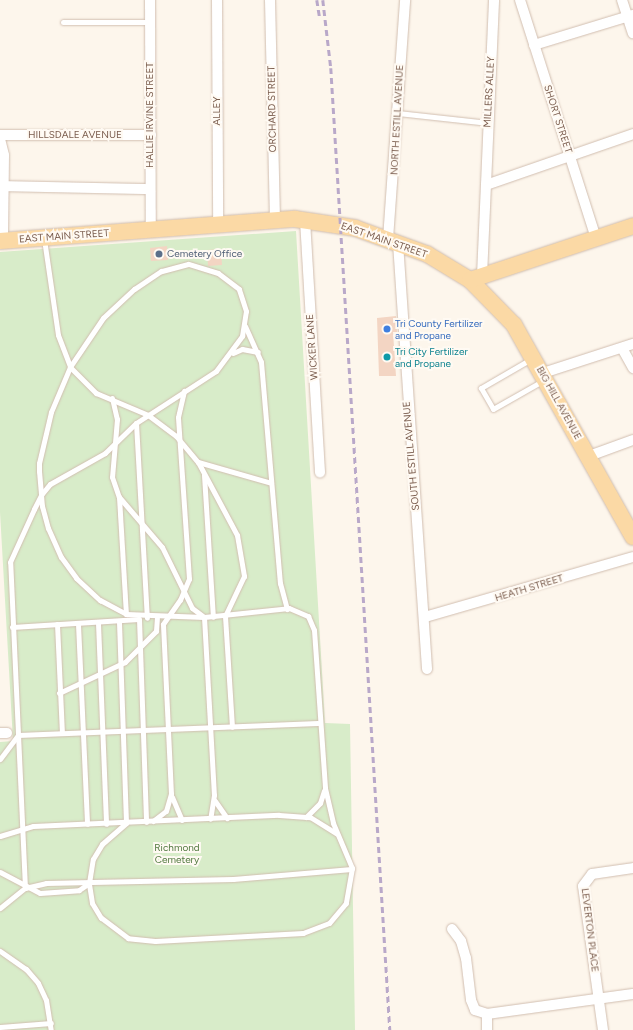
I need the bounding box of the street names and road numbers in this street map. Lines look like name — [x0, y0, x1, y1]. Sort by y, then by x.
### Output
street label: MILLERS ALLEY — [481, 56, 497, 128]
street label: HALLIE IRVINE STREET — [144, 62, 156, 168]
street label: NORTH ESTILL AVENUE — [388, 65, 406, 175]
street label: ORCHARD STREET — [265, 66, 279, 152]
street label: SHORT STREET — [541, 83, 575, 155]
street label: ALLEY — [211, 96, 223, 126]
street label: HILLSDALE AVENUE — [28, 129, 122, 141]
street label: EAST MAIN STREET — [339, 220, 429, 260]
street label: EAST MAIN STREET — [19, 227, 109, 245]
street label: WICKER LANE — [304, 314, 320, 380]
street label: BIG HILL AVENUE — [534, 364, 584, 442]
street label: SOUTH ESTILL AVENUE — [400, 401, 422, 511]
street label: HEATH STREET — [493, 572, 565, 604]
street label: LEVERTON PLACE — [579, 887, 601, 973]

